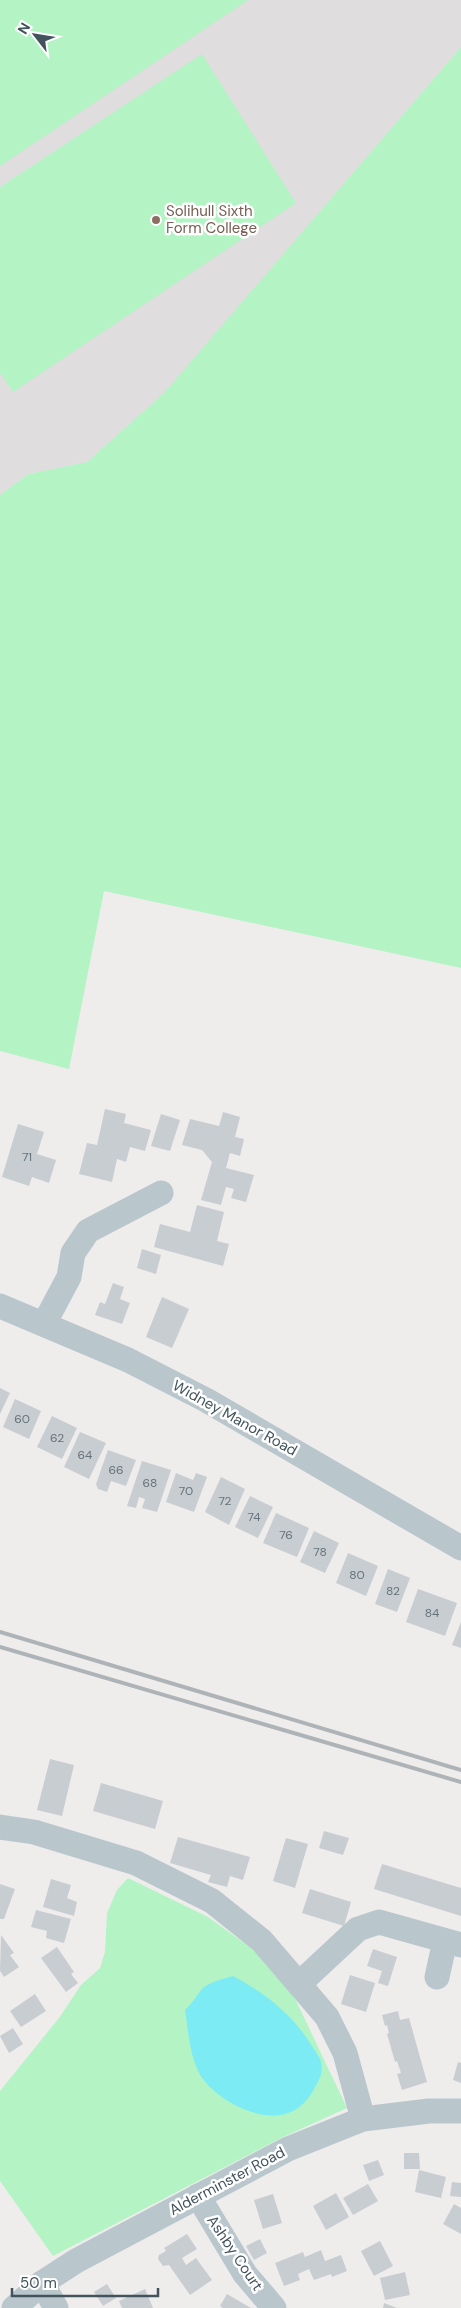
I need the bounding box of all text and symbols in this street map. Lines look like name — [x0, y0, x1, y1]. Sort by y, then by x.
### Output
north arrow — [10, 10, 60, 60]
text: N — [14, 19, 34, 37]
place label: Solihull Sixth Form College — [166, 201, 257, 238]
marker: Solihull Sixth Form College — [150, 214, 162, 226]
house number: 71 — [22, 1149, 32, 1165]
street label: Widney Manor Road — [169, 1375, 301, 1461]
house number: 60 — [14, 1411, 30, 1427]
house number: 62 — [50, 1430, 64, 1446]
house number: 64 — [78, 1447, 92, 1463]
house number: 66 — [108, 1462, 124, 1478]
house number: 68 — [143, 1475, 157, 1491]
house number: 70 — [179, 1483, 193, 1499]
house number: 72 — [218, 1493, 232, 1509]
house number: 74 — [248, 1509, 260, 1525]
house number: 76 — [279, 1527, 293, 1543]
house number: 78 — [313, 1544, 327, 1560]
house number: 80 — [349, 1567, 365, 1583]
house number: 82 — [386, 1583, 400, 1599]
house number: 84 — [425, 1605, 439, 1621]
street label: Alderminster Road — [166, 2142, 288, 2220]
street label: Ashby Court — [202, 2211, 268, 2295]
scale bar — [12, 2266, 159, 2298]
text: 50 m — [20, 2273, 57, 2293]

